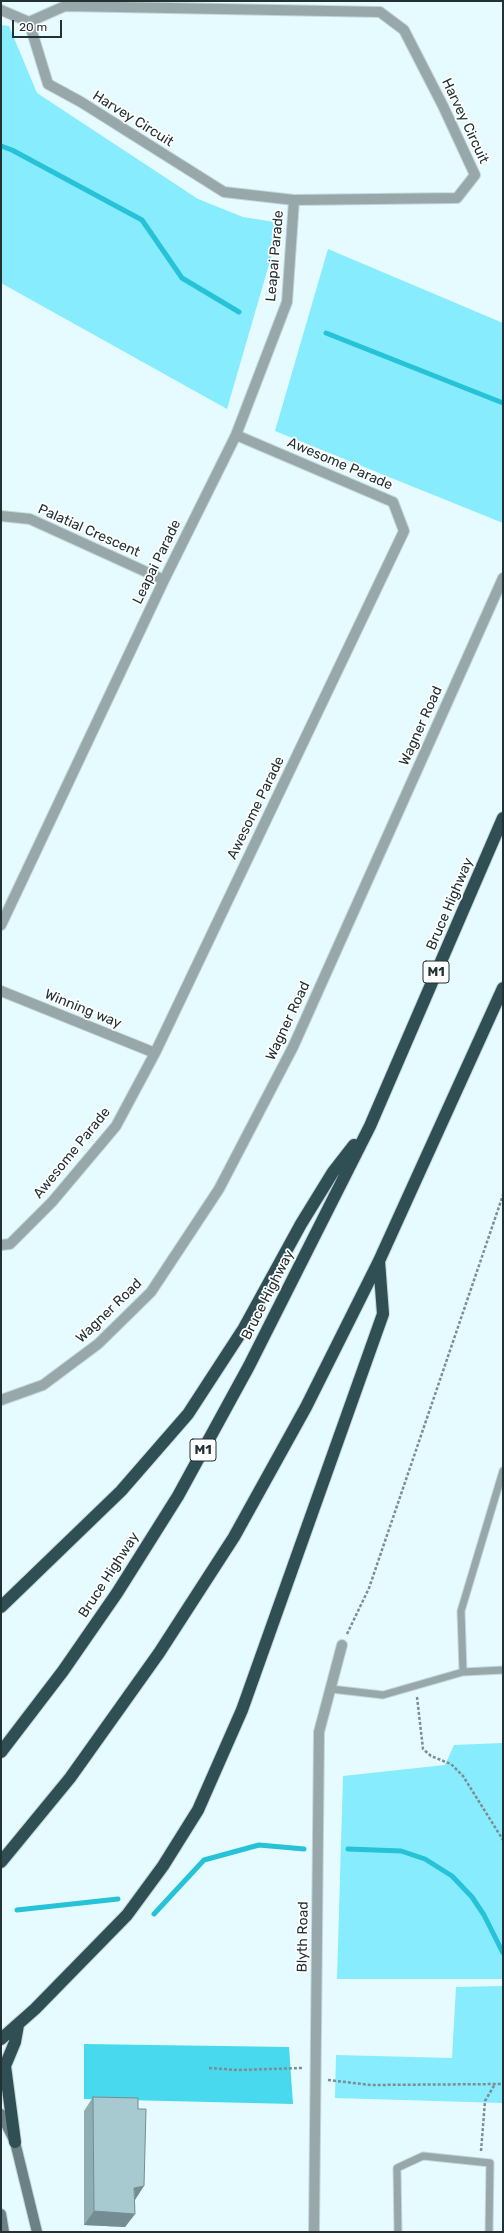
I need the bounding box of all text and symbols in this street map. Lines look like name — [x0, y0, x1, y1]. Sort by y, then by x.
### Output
scale bar — [14, 12, 64, 38]
text: 20 m — [19, 20, 47, 34]
street label: Harvey Circuit — [438, 76, 492, 166]
street label: Harvey Circuit — [89, 87, 177, 151]
street label: Leapai Parade — [263, 210, 287, 302]
street label: Awesome Parade — [285, 434, 395, 494]
street label: Palatial Crescent — [35, 501, 143, 561]
street label: Leapai Parade — [129, 517, 185, 607]
street label: Wagner Road — [396, 684, 446, 768]
street label: Awesome Parade — [224, 754, 288, 862]
street label: Bruce Highway — [423, 855, 477, 953]
road number: M1 — [423, 961, 449, 983]
street label: Wagner Road — [262, 979, 314, 1063]
street label: Winning way — [42, 986, 124, 1032]
street label: Awesome Parade — [30, 1104, 114, 1202]
street label: Bruce Highway — [238, 1247, 298, 1343]
street label: Wagner Road — [73, 1275, 145, 1347]
road number: M1 — [190, 1439, 216, 1461]
street label: Bruce Highway — [75, 1529, 143, 1621]
street label: Blyth Road — [294, 1901, 312, 1973]

